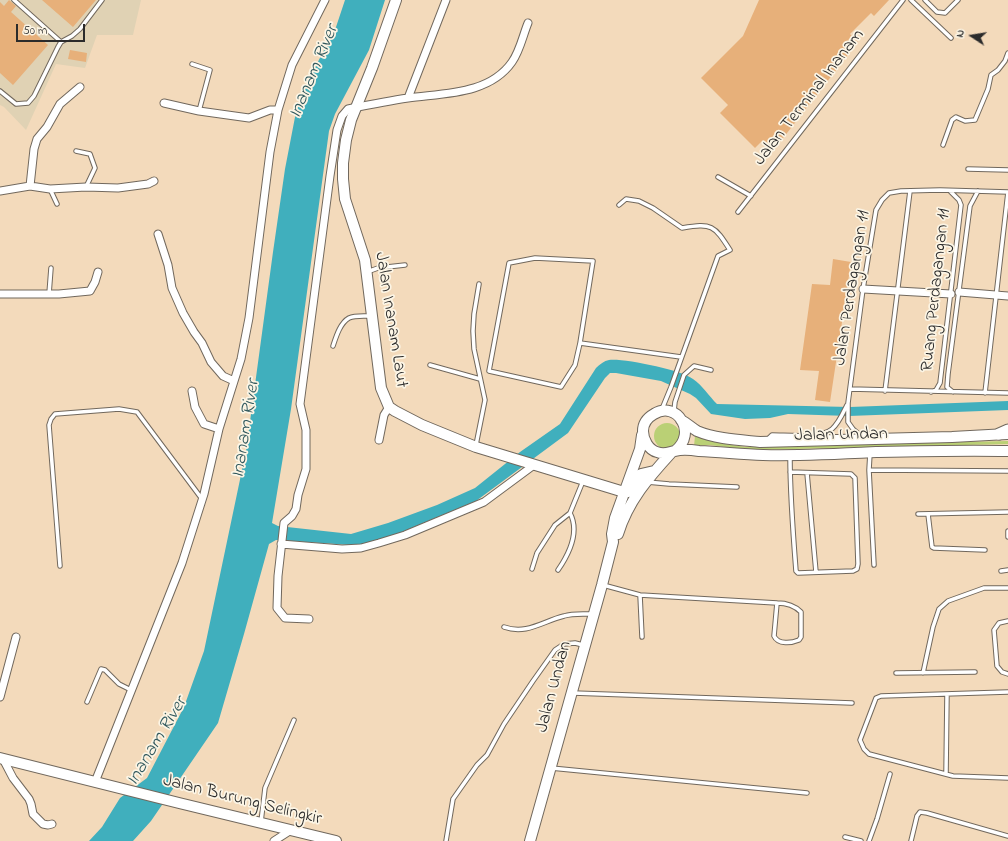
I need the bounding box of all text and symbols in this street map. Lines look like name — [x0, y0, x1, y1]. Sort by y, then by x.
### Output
scale bar — [18, 16, 87, 42]
north arrow — [952, 16, 992, 56]
text: 50 m — [23, 22, 47, 40]
water label: Inanam River — [285, 22, 345, 122]
street label: Jalan Terminal Inanam — [750, 25, 870, 171]
text: N — [952, 28, 969, 39]
street label: Ruang Perdagangan 11 — [918, 208, 956, 372]
street label: Jalan Perdagangan 11 — [830, 209, 876, 367]
street label: Jalan Inanam Laut — [369, 251, 411, 389]
water label: Inanam River — [228, 378, 266, 480]
street label: Jalan Undan — [794, 424, 888, 448]
street label: Jalan Undan — [532, 639, 578, 735]
water label: Inanam River — [123, 694, 193, 790]
street label: Jalan Burung Selingkir — [160, 771, 324, 831]

